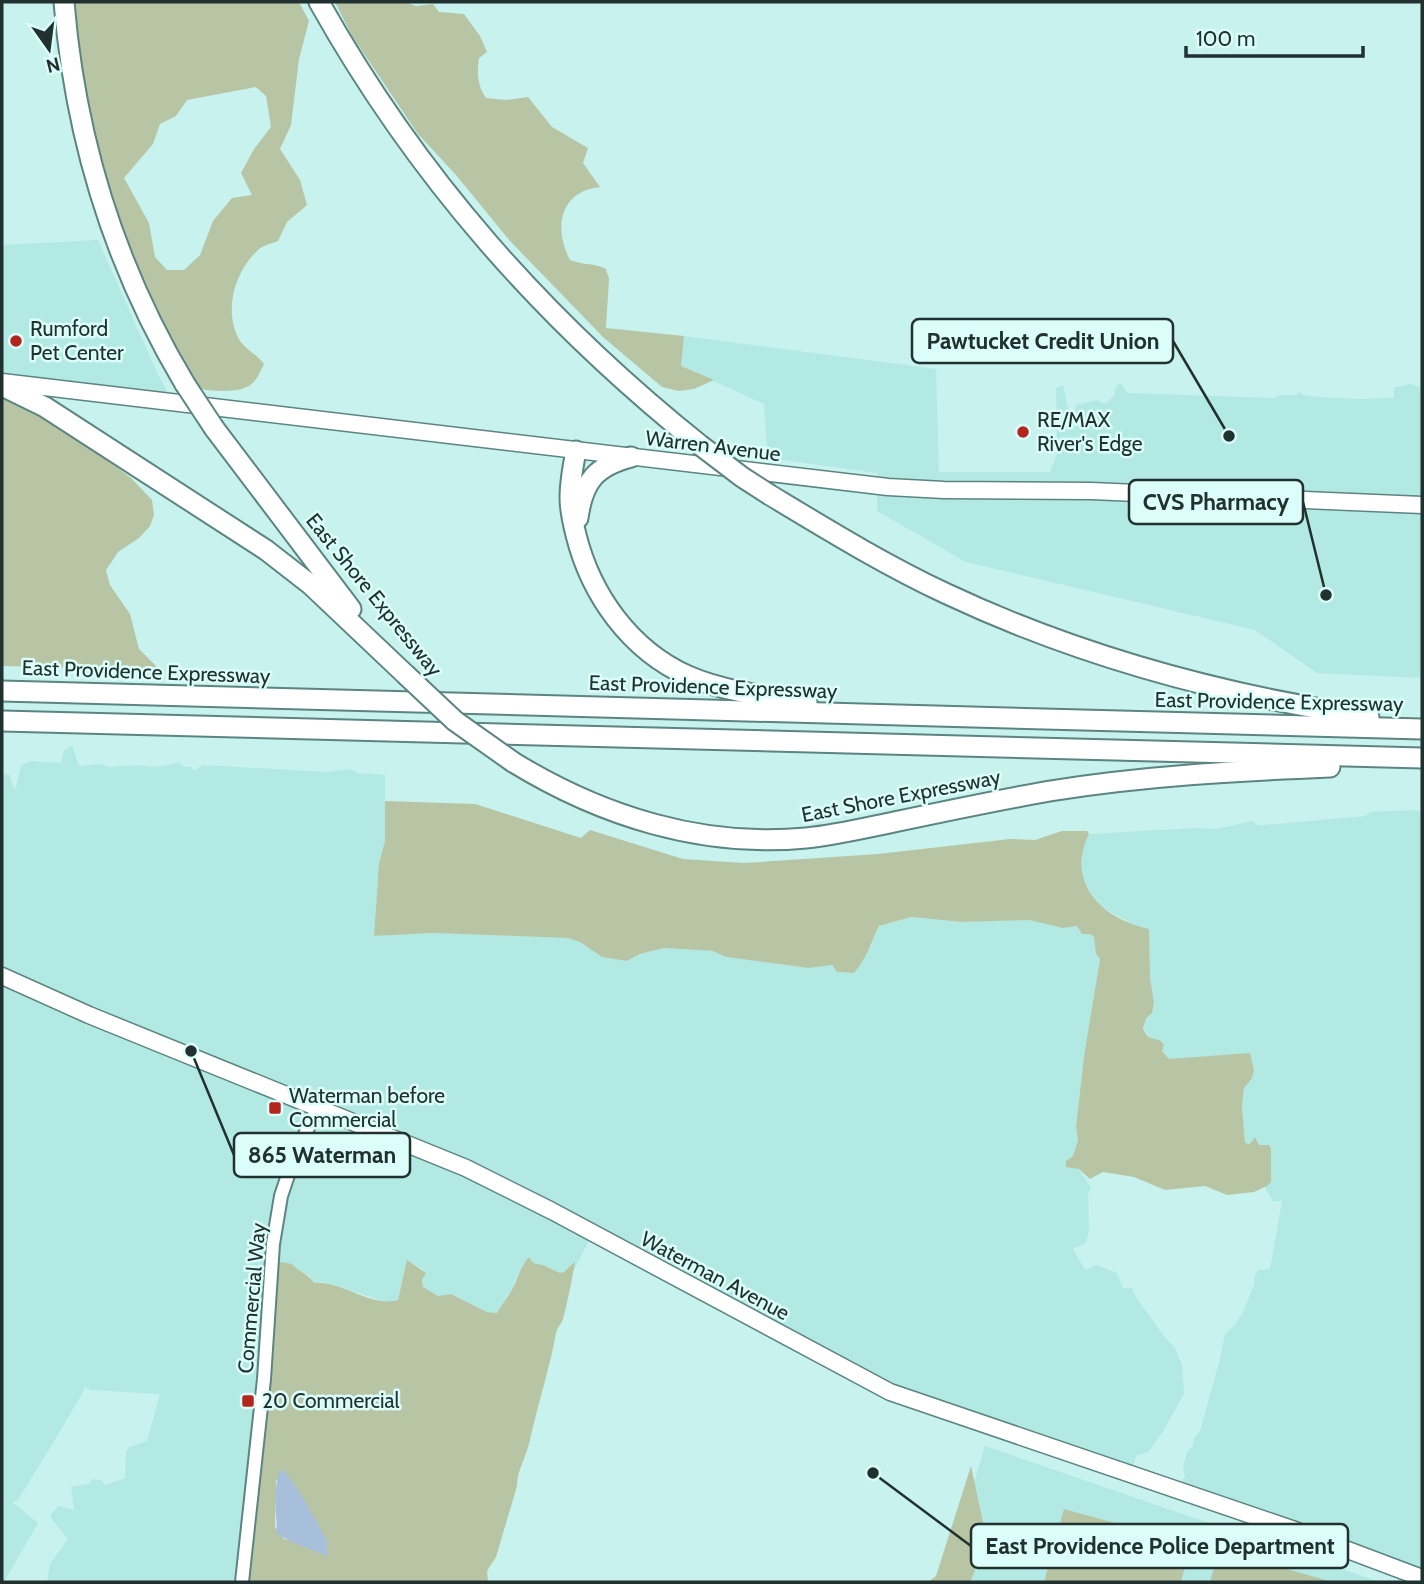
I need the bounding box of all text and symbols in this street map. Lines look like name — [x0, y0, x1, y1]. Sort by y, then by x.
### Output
north arrow — [14, 14, 84, 84]
scale bar — [1186, 14, 1363, 58]
text: 100 m — [1196, 26, 1255, 51]
text: N — [44, 52, 62, 78]
place label: Rumford Pet Center — [30, 316, 124, 365]
callout: Pawtucket Credit Union — [912, 319, 1173, 363]
text: Pawtucket Credit Union — [926, 327, 1160, 355]
marker: Rumford Pet Center — [8, 333, 24, 349]
place label: RE/MAX River's Edge — [1037, 407, 1143, 456]
marker: RE/MAX River's Edge — [1015, 424, 1031, 440]
street label: Warren Avenue — [644, 425, 782, 466]
callout: CVS Pharmacy — [1129, 480, 1303, 524]
text: CVS Pharmacy — [1143, 488, 1290, 516]
street label: East Shore Expressway — [301, 508, 448, 681]
street label: East Providence Expressway — [21, 655, 271, 688]
street label: East Providence Expressway — [588, 670, 838, 703]
street label: East Providence Expressway — [1154, 687, 1404, 716]
street label: East Shore Expressway — [799, 764, 1003, 827]
place label: Waterman before Commercial — [289, 1083, 445, 1132]
marker: Waterman before Commercial — [267, 1100, 283, 1116]
callout: 865 Waterman — [234, 1133, 410, 1177]
text: 865 Waterman — [248, 1141, 396, 1169]
street label: Commercial Way — [232, 1221, 271, 1374]
street label: Waterman Avenue — [637, 1226, 794, 1325]
place label: 20 Commercial — [262, 1388, 400, 1413]
marker: 20 Commercial — [240, 1393, 256, 1409]
callout: East Providence Police Department — [971, 1524, 1348, 1568]
text: East Providence Police Department — [985, 1532, 1335, 1560]

